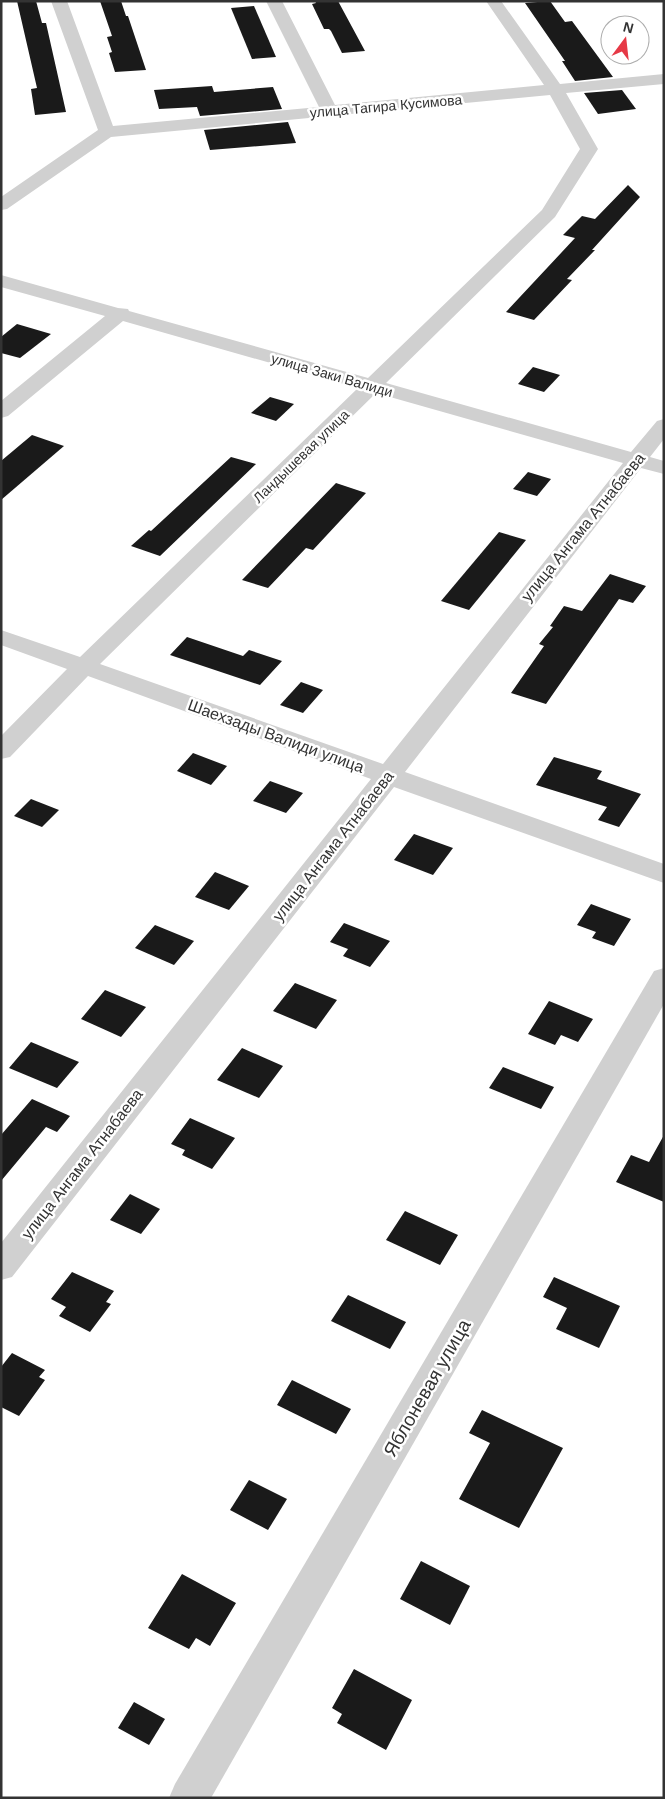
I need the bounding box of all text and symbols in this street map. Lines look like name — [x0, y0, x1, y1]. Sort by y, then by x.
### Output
north arrow — [600, 15, 650, 65]
text: N — [621, 18, 635, 36]
street label: улица Тагира Кусимова — [309, 91, 463, 121]
street label: улица Заки Валиди — [269, 350, 395, 400]
street label: Ландышевая улица — [250, 406, 352, 506]
street label: улица Ангама Атнабаева — [518, 449, 648, 605]
street label: Шаехзады Валиди улица — [186, 696, 366, 776]
street label: улица Ангама Атнабаева — [269, 767, 397, 924]
street label: улица Ангама Атнабаева — [18, 1085, 146, 1242]
street label: Яблоневая улица — [379, 1315, 475, 1460]

